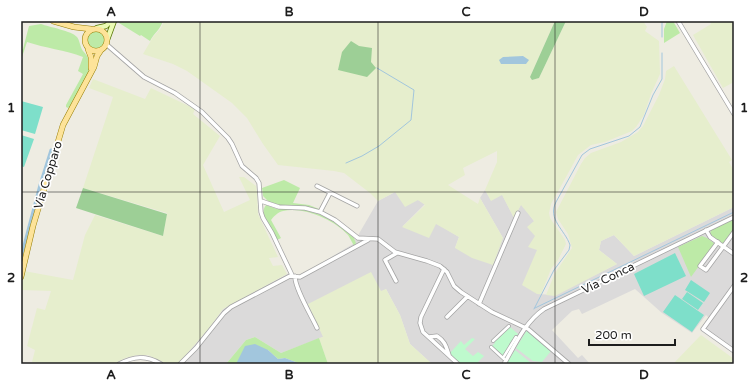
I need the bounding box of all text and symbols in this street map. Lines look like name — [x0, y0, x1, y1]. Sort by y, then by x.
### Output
text: A — [106, 4, 116, 20]
text: B — [284, 4, 294, 20]
text: C — [461, 4, 471, 20]
text: D — [639, 4, 649, 20]
text: 1 — [7, 100, 15, 116]
text: 1 — [740, 100, 748, 116]
street label: Via Copparo — [31, 139, 65, 211]
street label: Via Conca — [579, 259, 637, 297]
text: 2 — [7, 270, 15, 286]
text: 2 — [740, 270, 748, 286]
scale bar — [589, 321, 675, 347]
text: 200 m — [595, 328, 632, 342]
text: A — [106, 367, 116, 383]
text: B — [284, 367, 294, 383]
text: C — [461, 367, 471, 383]
text: D — [639, 367, 649, 383]

